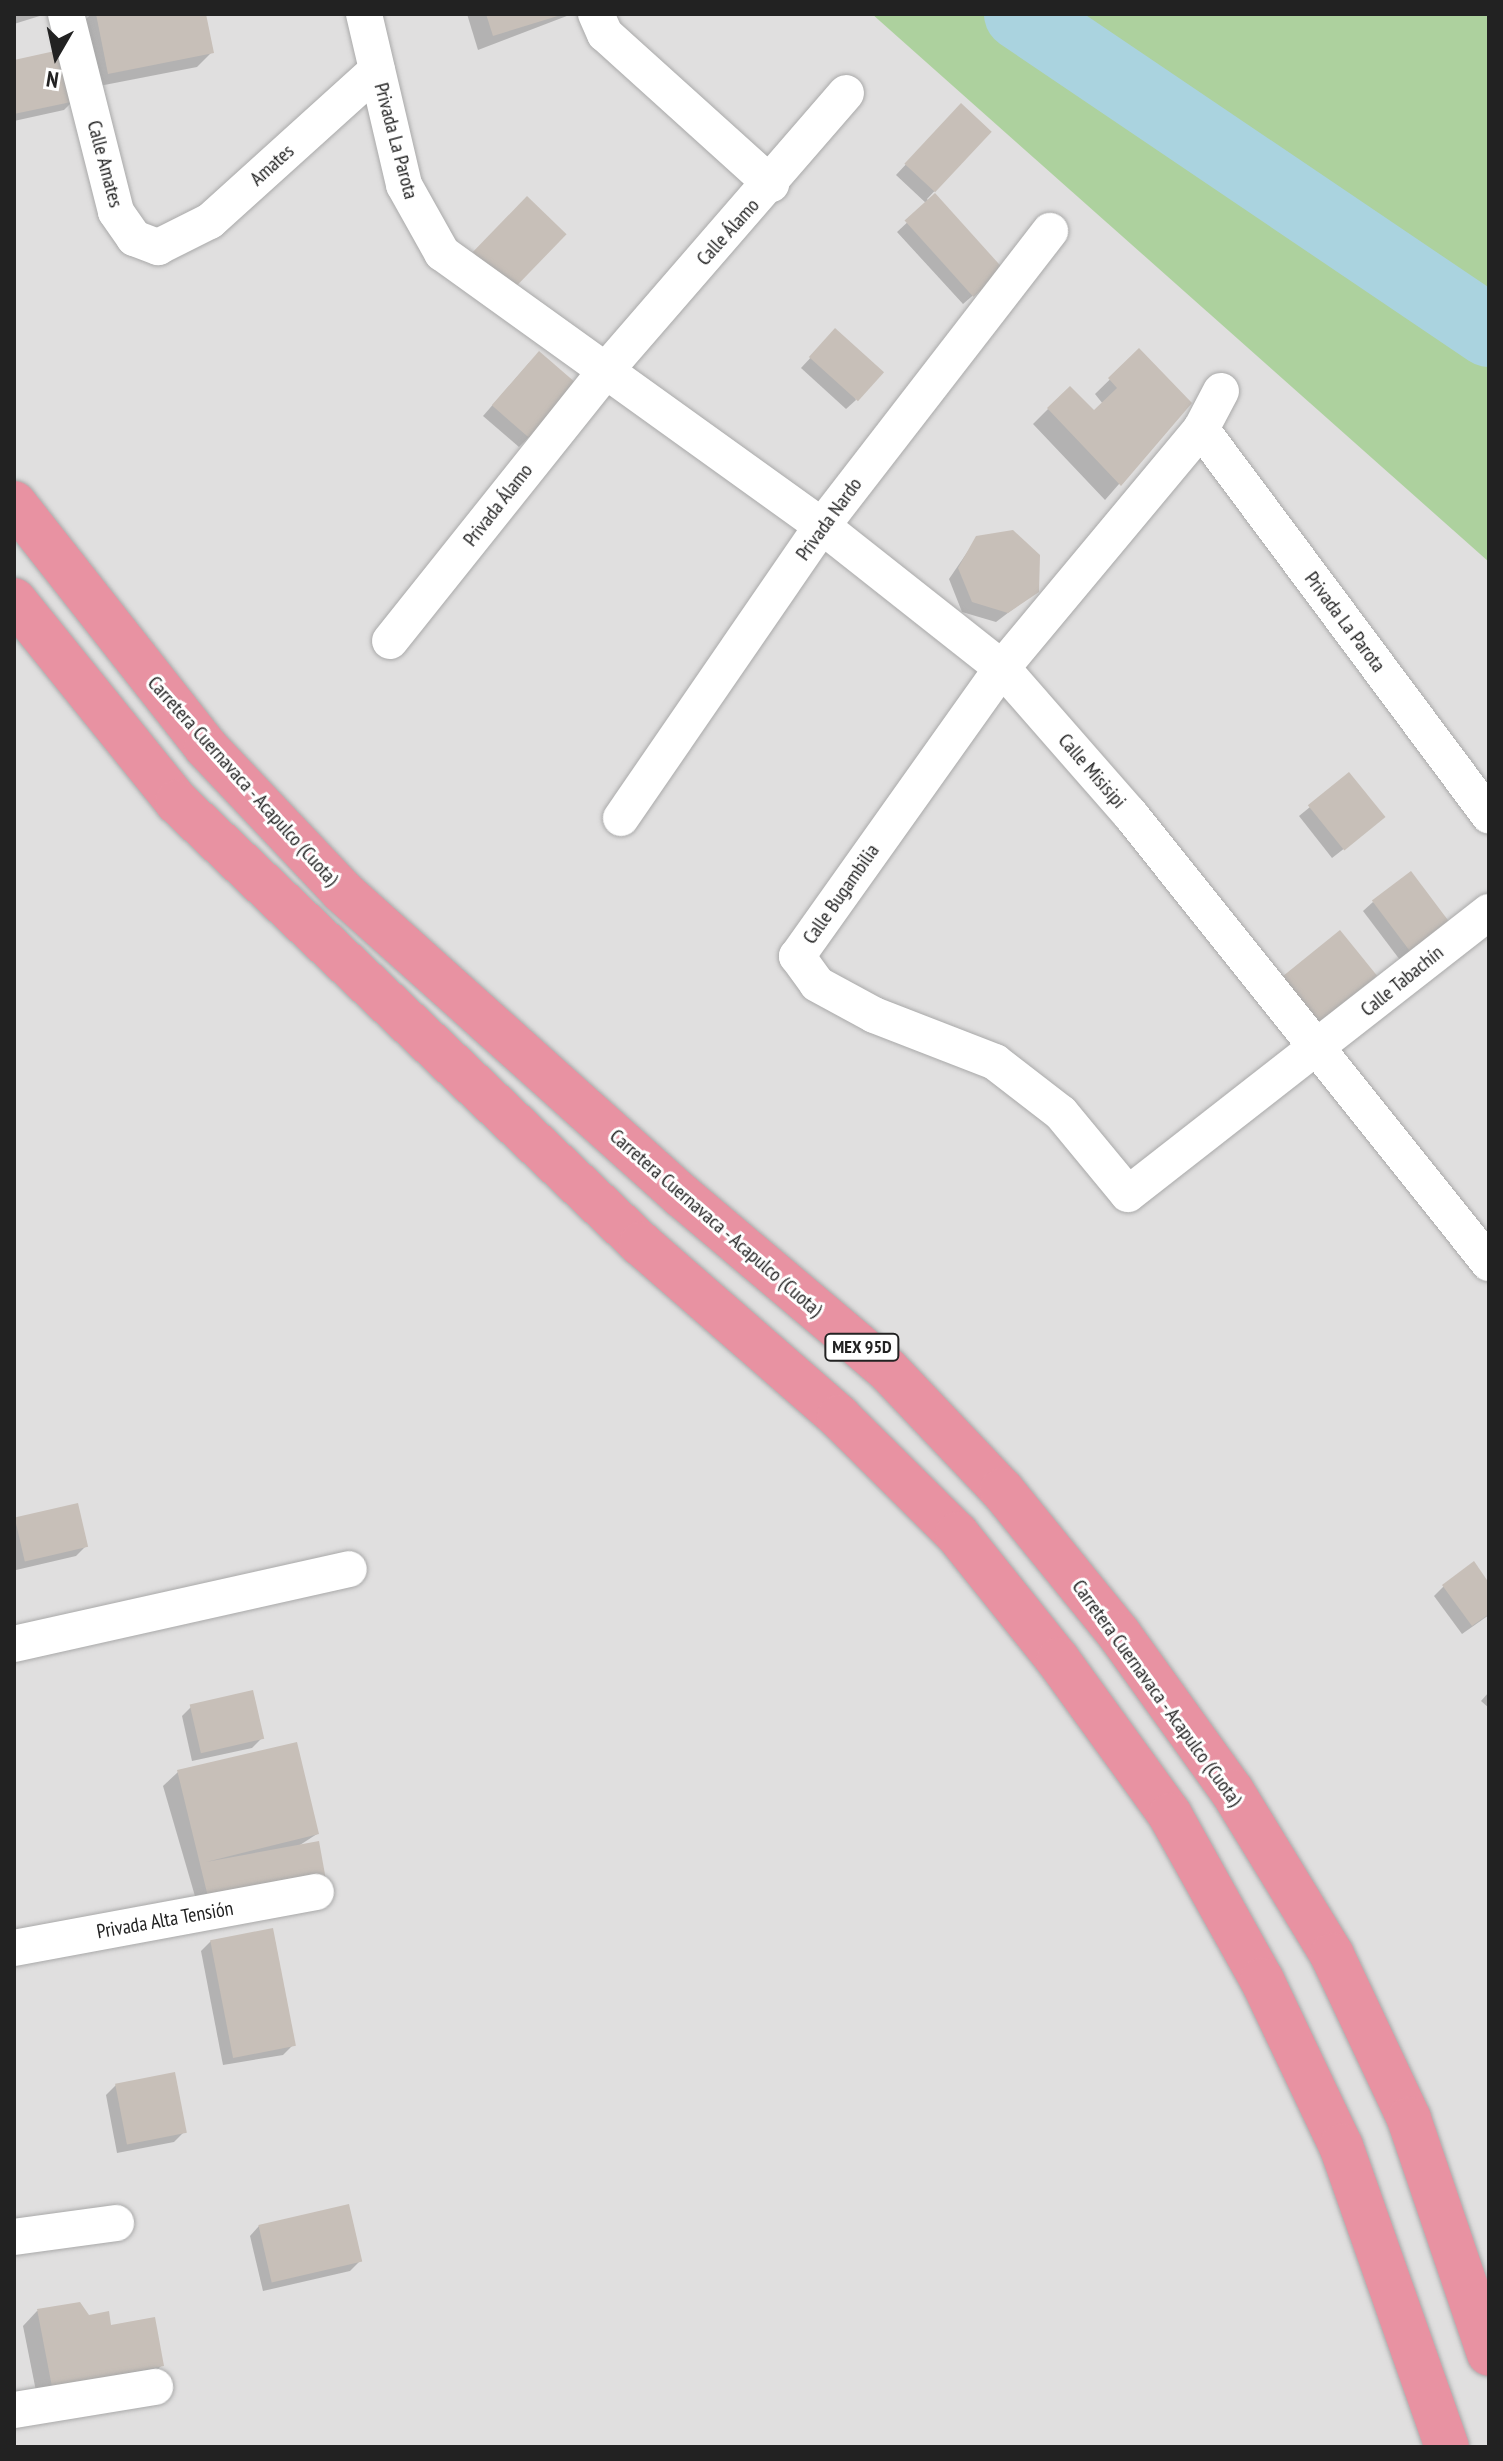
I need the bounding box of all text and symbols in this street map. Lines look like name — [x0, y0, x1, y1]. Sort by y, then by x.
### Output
north arrow — [16, 16, 96, 96]
text: N — [44, 65, 60, 94]
street label: Privada La Parota — [369, 80, 423, 202]
street label: Calle Amates — [82, 118, 128, 210]
street label: Amates — [245, 139, 299, 191]
street label: Calle Álamo — [691, 193, 765, 271]
street label: Privada Álamo — [458, 459, 538, 551]
street label: Privada Nardo — [791, 473, 867, 565]
street label: Privada La Parota — [1300, 567, 1390, 677]
street label: Carretera Cuernavaca - Acapulco (Cuota) — [142, 670, 344, 892]
street label: Calle Misisipi — [1053, 729, 1131, 813]
street label: Calle Bugambilia — [798, 839, 884, 949]
street label: Calle Tabachín — [1356, 940, 1448, 1022]
street label: Carretera Cuernavaca - Acapulco (Cuota) — [604, 1123, 828, 1323]
road number: MEX 95D — [824, 1333, 900, 1361]
street label: Carretera Cuernavaca - Acapulco (Cuota) — [1066, 1574, 1248, 1812]
street label: Privada Alta Tensión — [94, 1896, 236, 1944]

